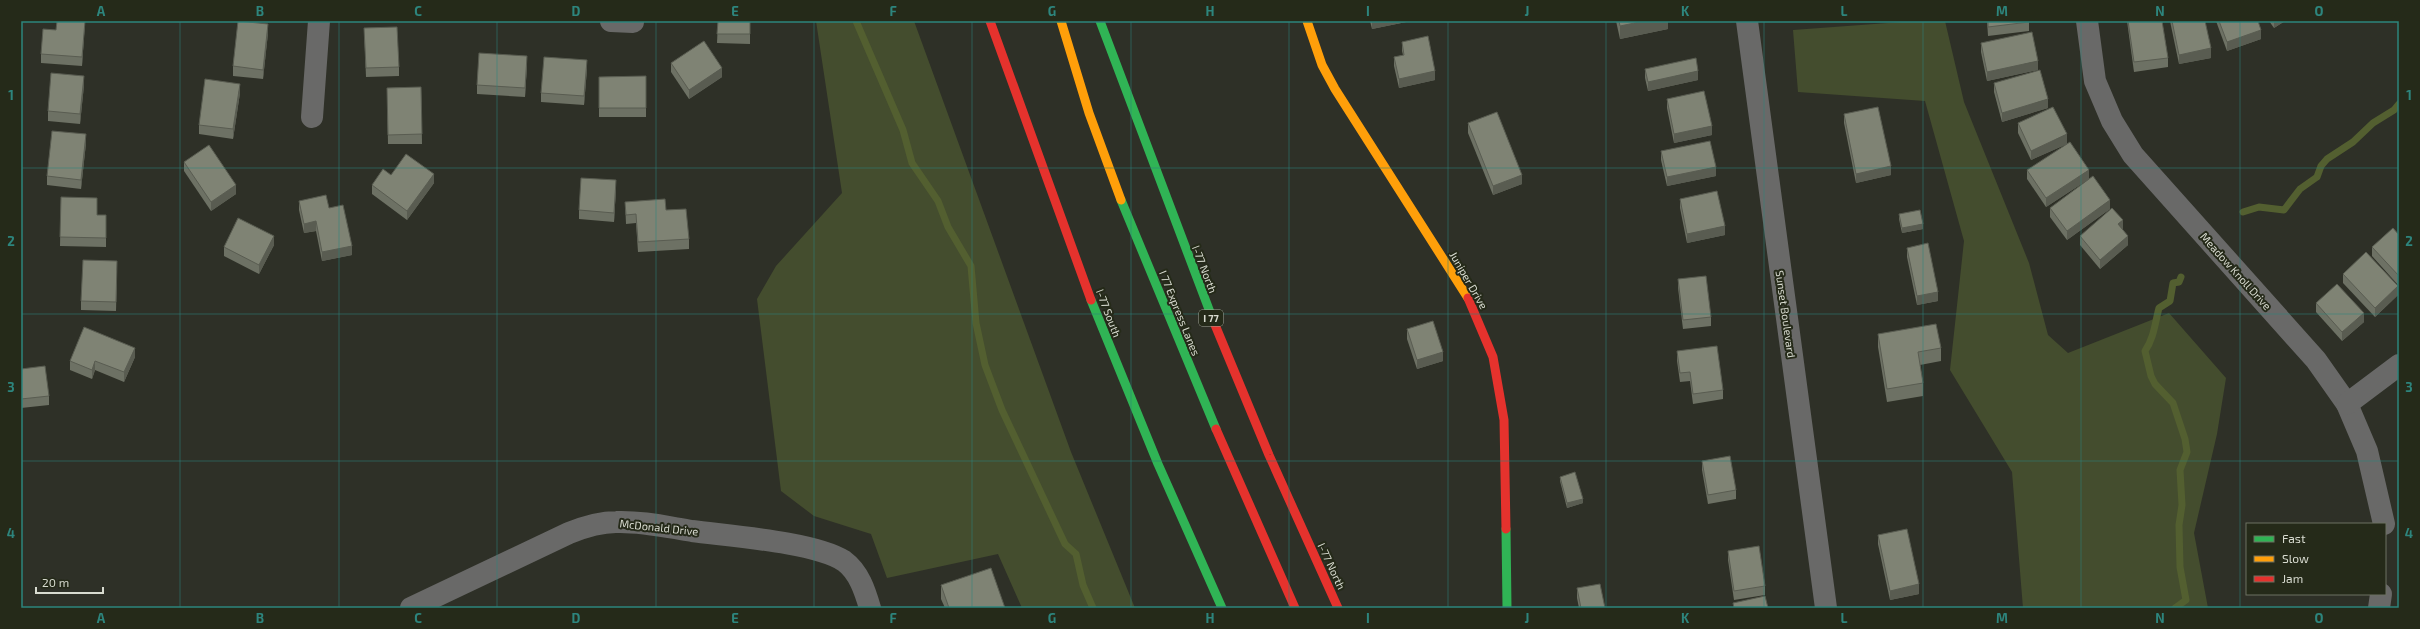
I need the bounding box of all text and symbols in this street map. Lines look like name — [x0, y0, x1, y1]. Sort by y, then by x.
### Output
text: A — [97, 3, 106, 19]
text: B — [256, 3, 264, 19]
text: C — [414, 3, 422, 19]
text: D — [572, 3, 581, 19]
text: E — [731, 3, 739, 19]
text: F — [889, 3, 897, 19]
text: G — [1048, 3, 1056, 19]
text: H — [1206, 3, 1215, 19]
text: I — [1366, 3, 1370, 19]
text: J — [1525, 3, 1529, 19]
text: K — [1681, 3, 1690, 19]
text: L — [1841, 3, 1848, 19]
text: M — [1996, 3, 2008, 19]
text: N — [2155, 3, 2165, 19]
text: O — [2315, 3, 2324, 19]
text: 1 — [8, 87, 14, 103]
text: 1 — [2406, 87, 2412, 103]
street label: Meadow Knoll Drive — [2198, 230, 2274, 312]
text: 2 — [7, 233, 15, 249]
text: 2 — [2405, 233, 2413, 249]
street label: I-77 North — [1190, 243, 1220, 295]
street label: Juniper Drive — [1447, 249, 1491, 311]
street label: I 77 Express Lanes — [1157, 268, 1203, 358]
street label: Sunset Boulevard — [1773, 270, 1799, 358]
street label: I-77 South — [1094, 287, 1124, 339]
road number: I 77 — [1199, 310, 1223, 326]
text: 3 — [7, 379, 15, 395]
text: 3 — [2405, 379, 2413, 395]
street label: McDonald Drive — [619, 516, 699, 538]
legend — [2246, 523, 2386, 595]
text: 4 — [7, 525, 15, 541]
text: 4 — [2405, 525, 2413, 541]
text: Fast — [2282, 531, 2306, 545]
street label: I-77 North — [1316, 541, 1348, 591]
text: Slow — [2282, 551, 2309, 565]
scale bar — [36, 569, 103, 595]
text: Jam — [2282, 571, 2303, 585]
text: 20 m — [42, 575, 69, 589]
text: A — [97, 610, 106, 626]
text: B — [256, 610, 264, 626]
text: C — [414, 610, 422, 626]
text: D — [572, 610, 581, 626]
text: E — [731, 610, 739, 626]
text: F — [889, 610, 897, 626]
text: G — [1048, 610, 1056, 626]
text: H — [1206, 610, 1215, 626]
text: I — [1366, 610, 1370, 626]
text: J — [1525, 610, 1529, 626]
text: K — [1681, 610, 1690, 626]
text: L — [1841, 610, 1848, 626]
text: M — [1996, 610, 2008, 626]
text: N — [2155, 610, 2165, 626]
text: O — [2315, 610, 2324, 626]

